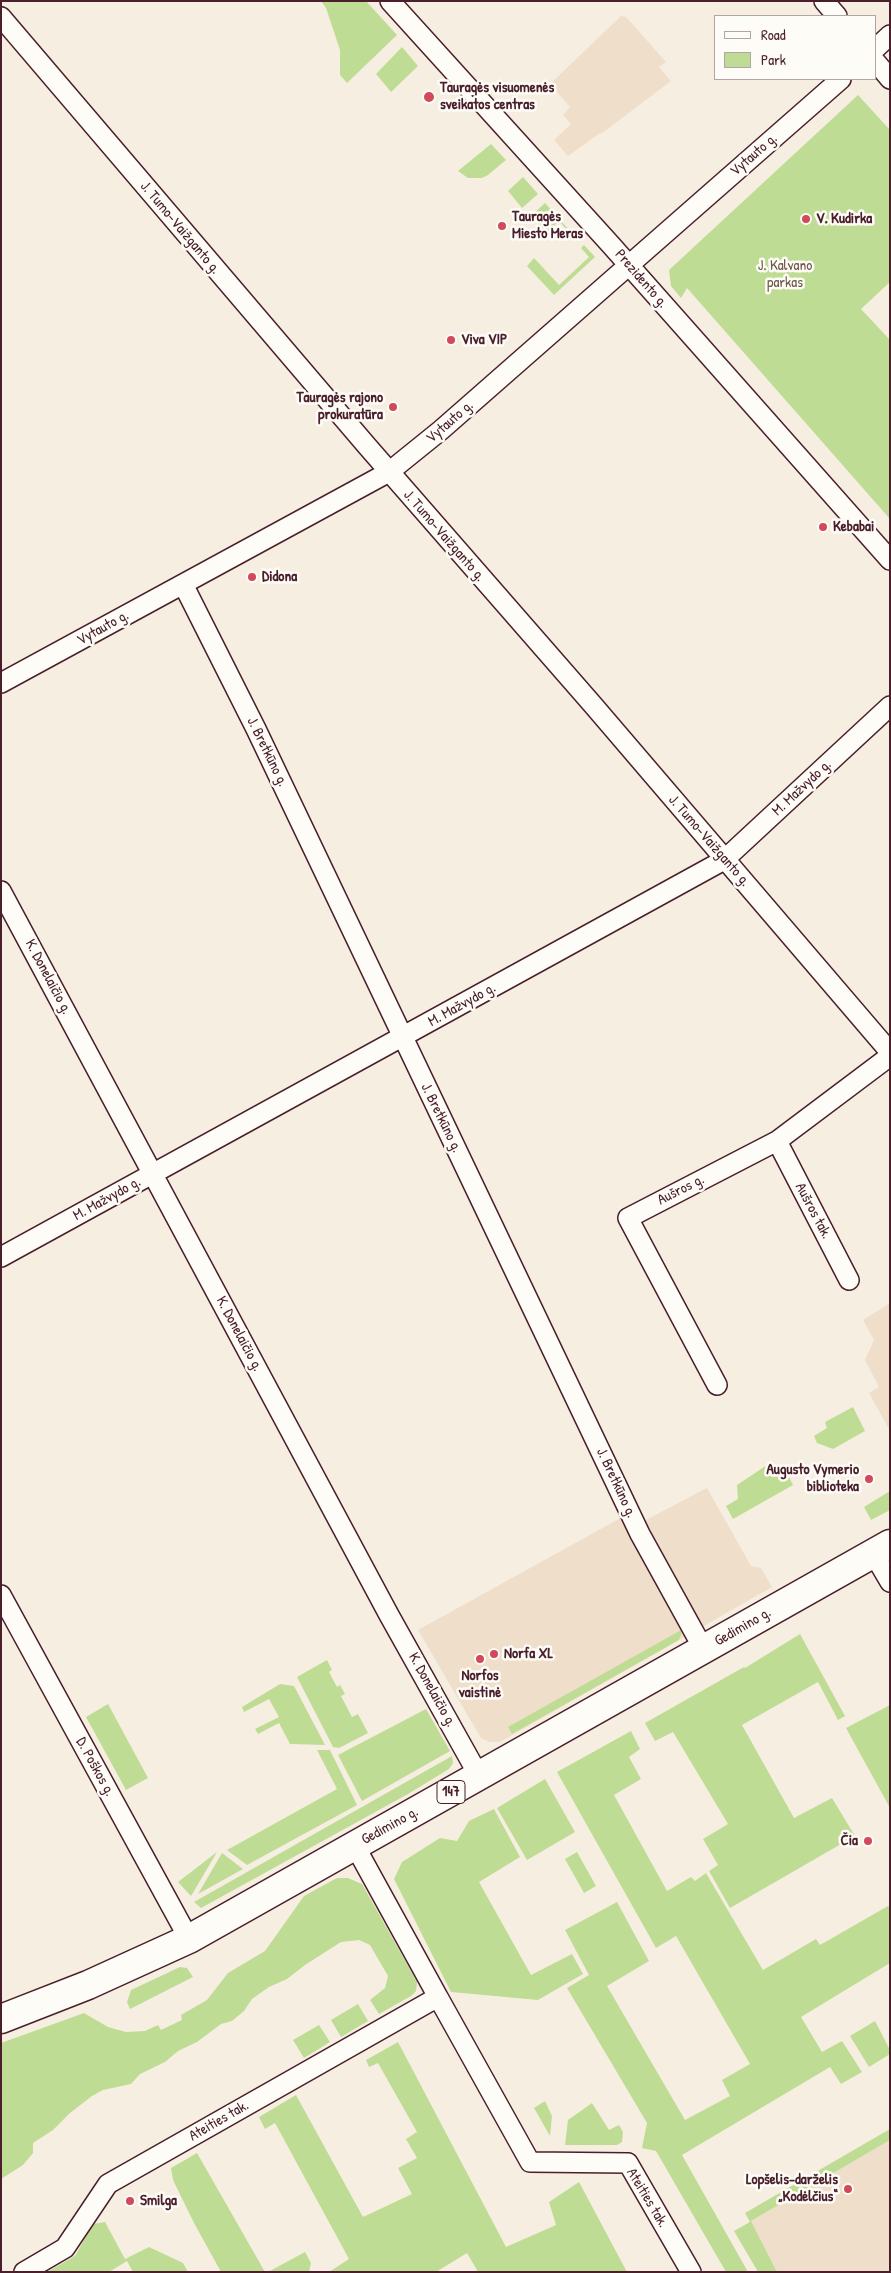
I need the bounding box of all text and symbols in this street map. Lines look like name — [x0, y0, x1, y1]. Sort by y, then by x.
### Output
legend — [714, 15, 876, 80]
text: Road — [761, 24, 786, 45]
text: Park — [761, 49, 786, 70]
place label: Tauragės visuomenės sveikatos centras — [440, 79, 554, 114]
marker: Tauragės visuomenės sveikatos centras — [422, 90, 436, 104]
street label: Vytauto g. — [727, 130, 781, 180]
street label: J. Tumo-Vaižganto g. — [136, 178, 224, 278]
place label: Tauragės Miesto Meras — [512, 208, 583, 243]
place label: V. Kudirka — [816, 210, 872, 228]
marker: V. Kudirka — [800, 213, 812, 225]
marker: Tauragės Miesto Meras — [496, 220, 508, 232]
street label: Prezidento g. — [611, 246, 671, 312]
park label: J. Kalvano parkas — [758, 257, 812, 292]
place label: Viva VIP — [461, 331, 507, 349]
marker: Viva VIP — [445, 334, 457, 346]
place label: Tauragės rajono prokuratūra — [297, 389, 383, 424]
street label: Vytauto g. — [423, 397, 477, 447]
marker: Tauragės rajono prokuratūra — [387, 401, 399, 413]
street label: J. Tumo-Vaižganto g. — [399, 487, 489, 585]
place label: Kebabai — [833, 518, 874, 536]
marker: Kebabai — [817, 521, 829, 533]
place label: Didona — [262, 568, 297, 586]
marker: Didona — [246, 571, 258, 583]
street label: Vytauto g. — [74, 606, 132, 650]
street label: J. Bretkūno g. — [242, 714, 292, 790]
street label: M. Mažvydo g. — [769, 756, 835, 820]
street label: J. Tumo-Vaižganto g. — [664, 792, 754, 890]
street label: K. Donelaičio g. — [21, 936, 75, 1018]
street label: M. Mažvydo g. — [425, 979, 499, 1031]
street label: J. Bretkūno g. — [416, 1080, 466, 1156]
street label: Aušros g. — [655, 1171, 707, 1209]
street label: M. Mažvydo g. — [70, 1173, 144, 1225]
street label: Aušros tak. — [791, 1180, 835, 1242]
street label: K. Donelaičio g. — [212, 1293, 266, 1375]
street label: J. Bretkūno g. — [592, 1445, 640, 1521]
place label: Augusto Vymerio biblioteka — [766, 1461, 859, 1496]
marker: Augusto Vymerio biblioteka — [863, 1473, 875, 1485]
street label: Gedimino g. — [712, 1604, 774, 1650]
place label: Norfa XL — [504, 1645, 553, 1663]
marker: Norfa XL — [488, 1648, 500, 1660]
street label: K. Donelaičio g. — [404, 1650, 460, 1730]
marker: Norfos vaistinė — [474, 1653, 486, 1665]
place label: Norfos vaistinė — [459, 1667, 501, 1702]
street label: D. Poškos g. — [72, 1735, 118, 1799]
road number: 147 — [437, 1780, 465, 1804]
street label: Gedimino g. — [358, 1803, 422, 1849]
place label: Čia — [841, 1832, 858, 1850]
marker: Čia — [862, 1835, 874, 1847]
street label: Ateities tak. — [186, 2097, 252, 2145]
street label: Ateities tak. — [622, 2165, 672, 2231]
place label: Lopšelis-darželis „Kodėlčius“ — [746, 2171, 838, 2206]
marker: Lopšelis-darželis „Kodėlčius“ — [842, 2183, 854, 2195]
place label: Smilga — [140, 2192, 177, 2210]
marker: Smilga — [124, 2195, 136, 2207]

